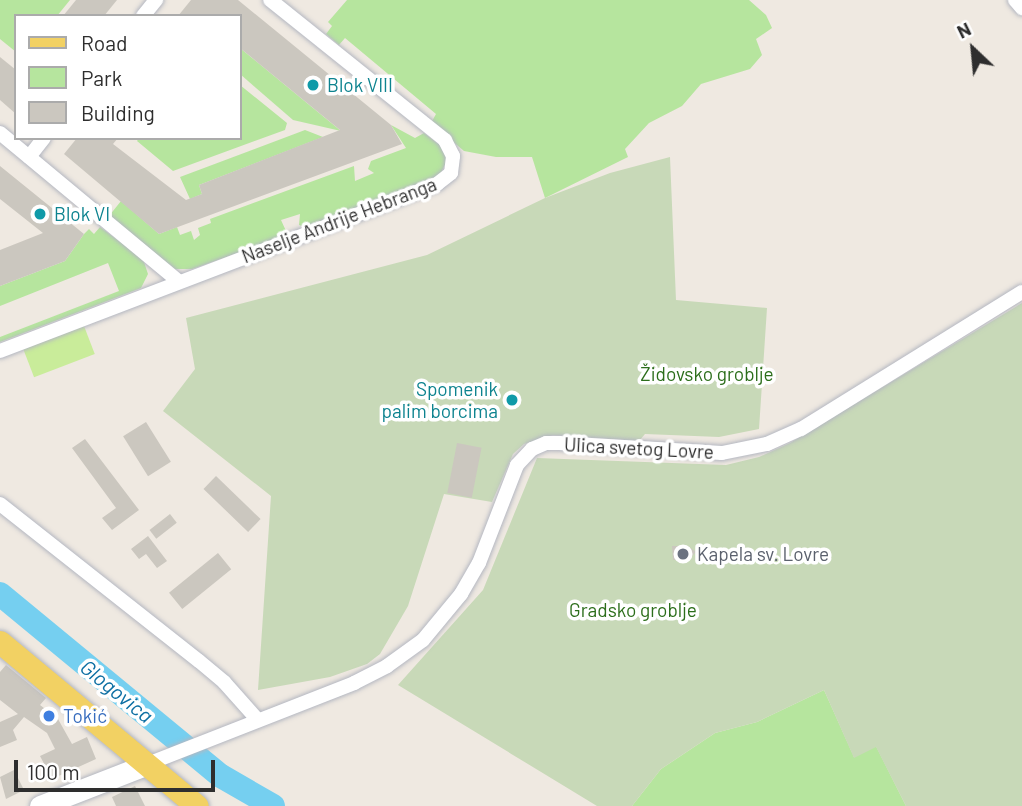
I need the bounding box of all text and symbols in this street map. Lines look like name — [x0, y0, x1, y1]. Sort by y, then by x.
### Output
legend — [14, 14, 242, 140]
north arrow — [938, 14, 1008, 84]
text: N — [953, 17, 974, 43]
text: Road — [81, 30, 127, 55]
text: Park — [81, 65, 122, 90]
place label: Blok VIII — [327, 74, 393, 96]
marker: Blok VIII — [305, 77, 321, 93]
text: Building — [81, 100, 155, 125]
street label: Naselje Andrije Hebranga — [238, 172, 440, 268]
place label: Blok VI — [54, 203, 110, 225]
marker: Blok VI — [32, 206, 48, 222]
park label: Židovsko groblje — [640, 363, 774, 385]
place label: Spomenik palim borcima — [382, 378, 498, 422]
marker: Spomenik palim borcima — [504, 392, 520, 408]
street label: Ulica svetog Lovre — [564, 433, 714, 463]
place label: Kapela sv. Lovre — [697, 543, 829, 565]
marker: Kapela sv. Lovre — [675, 546, 691, 562]
park label: Gradsko groblje — [569, 599, 697, 621]
water label: Glogovica — [75, 654, 159, 728]
place label: Tokić — [63, 705, 107, 727]
marker: Tokić — [41, 708, 57, 724]
scale bar — [18, 746, 219, 790]
text: 100 m — [27, 759, 80, 784]

